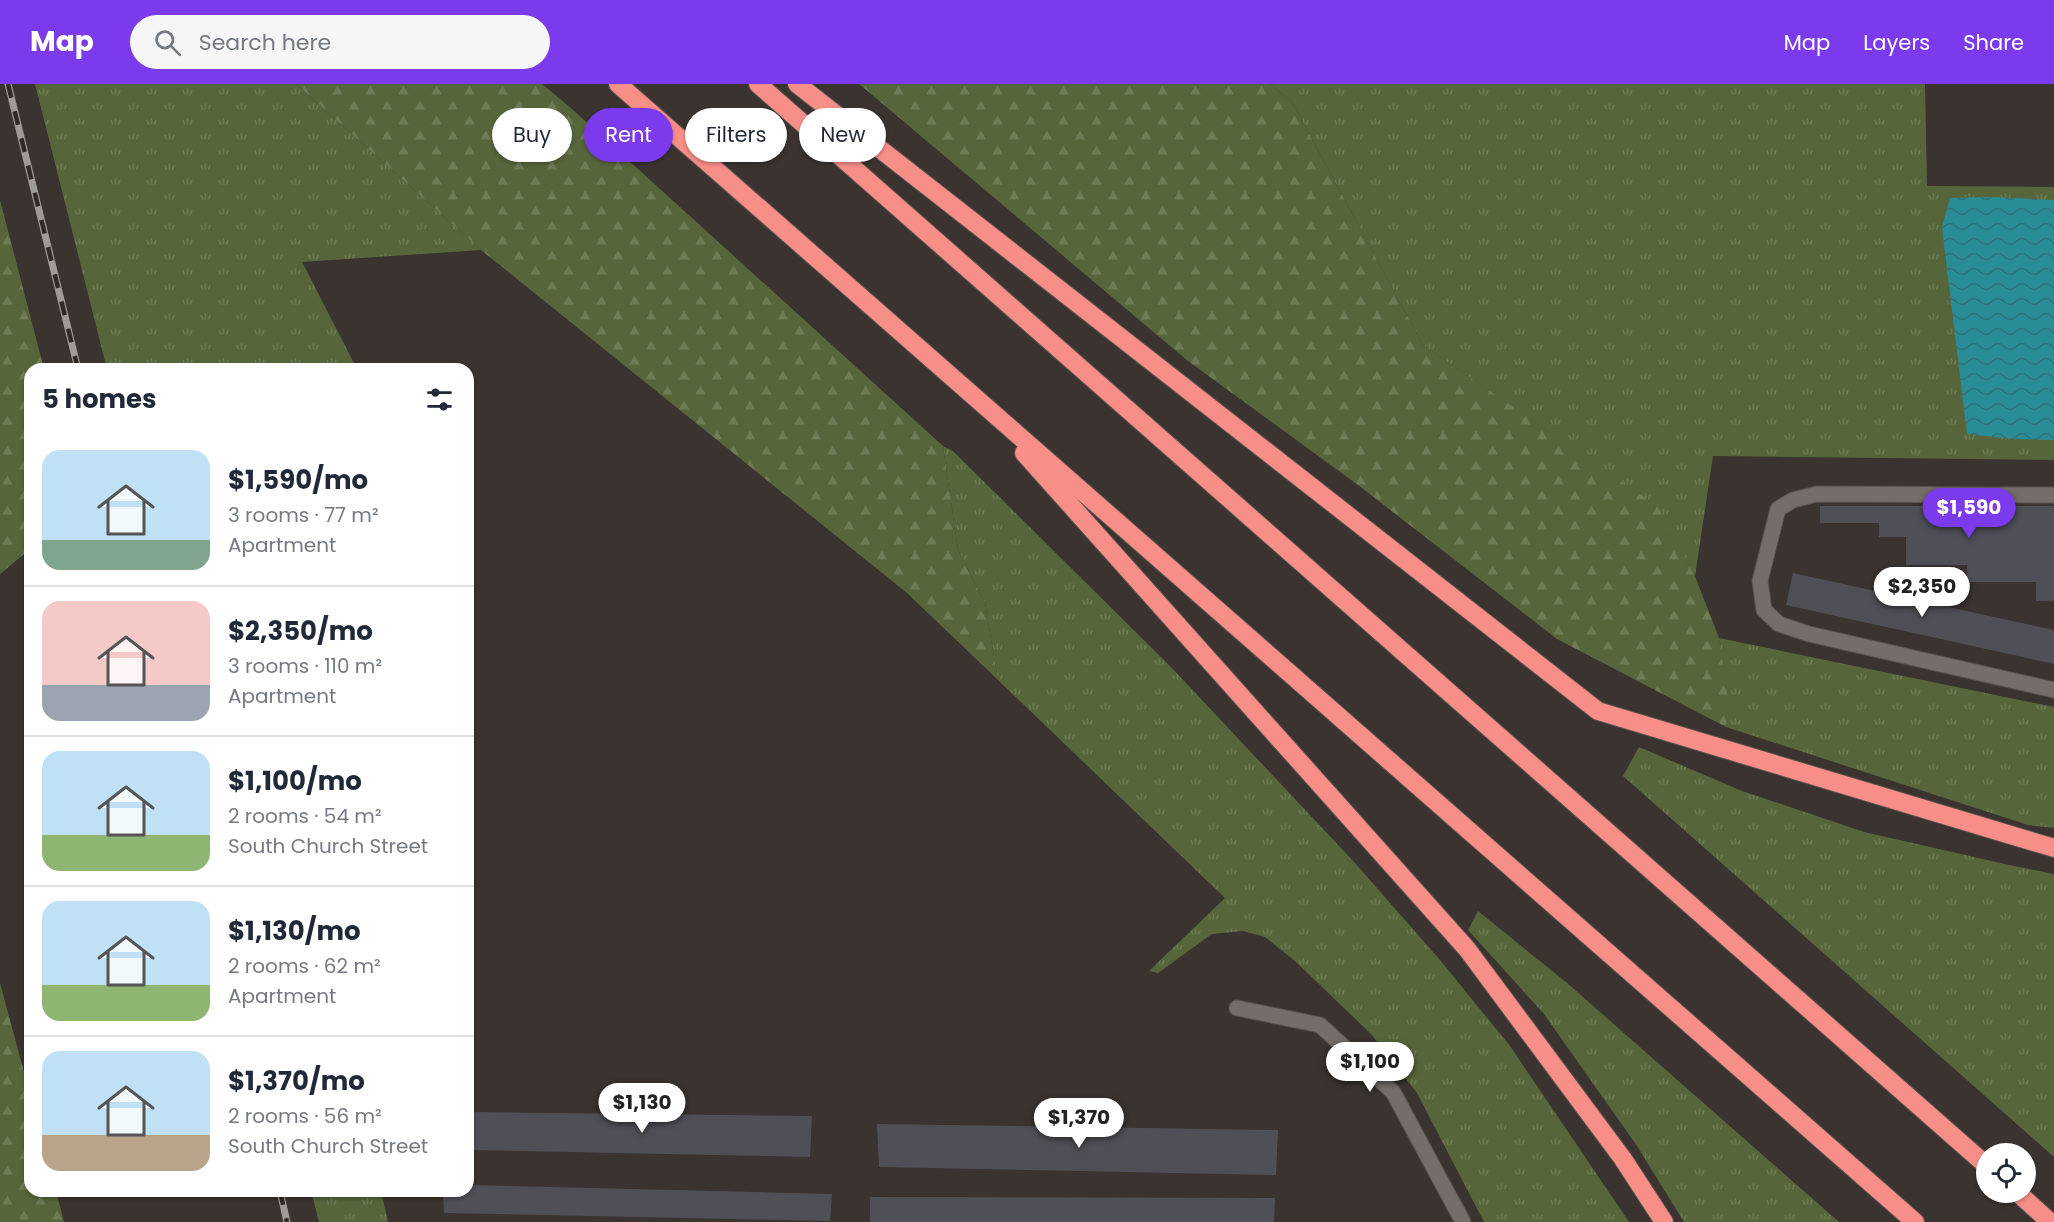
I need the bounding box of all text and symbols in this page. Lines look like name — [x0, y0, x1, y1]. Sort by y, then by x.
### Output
search box — [130, 15, 550, 69]
text: Map — [30, 22, 94, 61]
icon: search — [151, 26, 184, 59]
text: Search here — [199, 27, 331, 58]
text: Map — [1784, 28, 1830, 57]
text: Layers — [1863, 28, 1930, 57]
text: Share — [1963, 28, 2024, 57]
chip: Buy — [492, 108, 572, 162]
chip: Rent — [584, 108, 673, 162]
chip: Filters — [685, 108, 787, 162]
chip: New — [799, 108, 886, 162]
text: 5 homes — [42, 381, 157, 417]
icon: filters — [423, 383, 456, 416]
text: $1,590/mo — [228, 462, 368, 498]
icon: home — [90, 474, 162, 546]
pin: $1,590 — [1920, 488, 2018, 539]
text: $1,590 — [1937, 493, 2001, 521]
text: 3 rooms · 77 m² — [228, 501, 379, 529]
text: Apartment — [228, 531, 336, 559]
pin: $2,350 — [1873, 567, 1971, 618]
text: $2,350 — [1888, 572, 1956, 600]
text: $2,350/mo — [228, 613, 373, 649]
icon: home — [90, 625, 162, 697]
text: 3 rooms · 110 m² — [228, 652, 382, 680]
text: Apartment — [228, 682, 336, 710]
text: $1,100/mo — [228, 763, 362, 799]
icon: home — [90, 775, 162, 847]
text: 2 rooms · 54 m² — [228, 802, 382, 830]
text: South Church Street — [228, 832, 428, 860]
text: $1,130/mo — [228, 913, 361, 949]
icon: home — [90, 925, 162, 997]
text: 2 rooms · 62 m² — [228, 952, 381, 980]
text: Apartment — [228, 982, 336, 1010]
pin: $1,100 — [1321, 1042, 1419, 1093]
text: $1,100 — [1340, 1047, 1400, 1075]
text: $1,370/mo — [228, 1063, 365, 1099]
icon: home — [90, 1075, 162, 1147]
pin: $1,130 — [593, 1083, 691, 1134]
text: $1,130 — [612, 1088, 672, 1116]
pin: $1,370 — [1030, 1098, 1128, 1149]
text: 2 rooms · 56 m² — [228, 1102, 382, 1130]
text: $1,370 — [1048, 1103, 1110, 1131]
text: South Church Street — [228, 1132, 428, 1160]
map controls — [1976, 1143, 2036, 1203]
button: locate — [1976, 1143, 2036, 1203]

